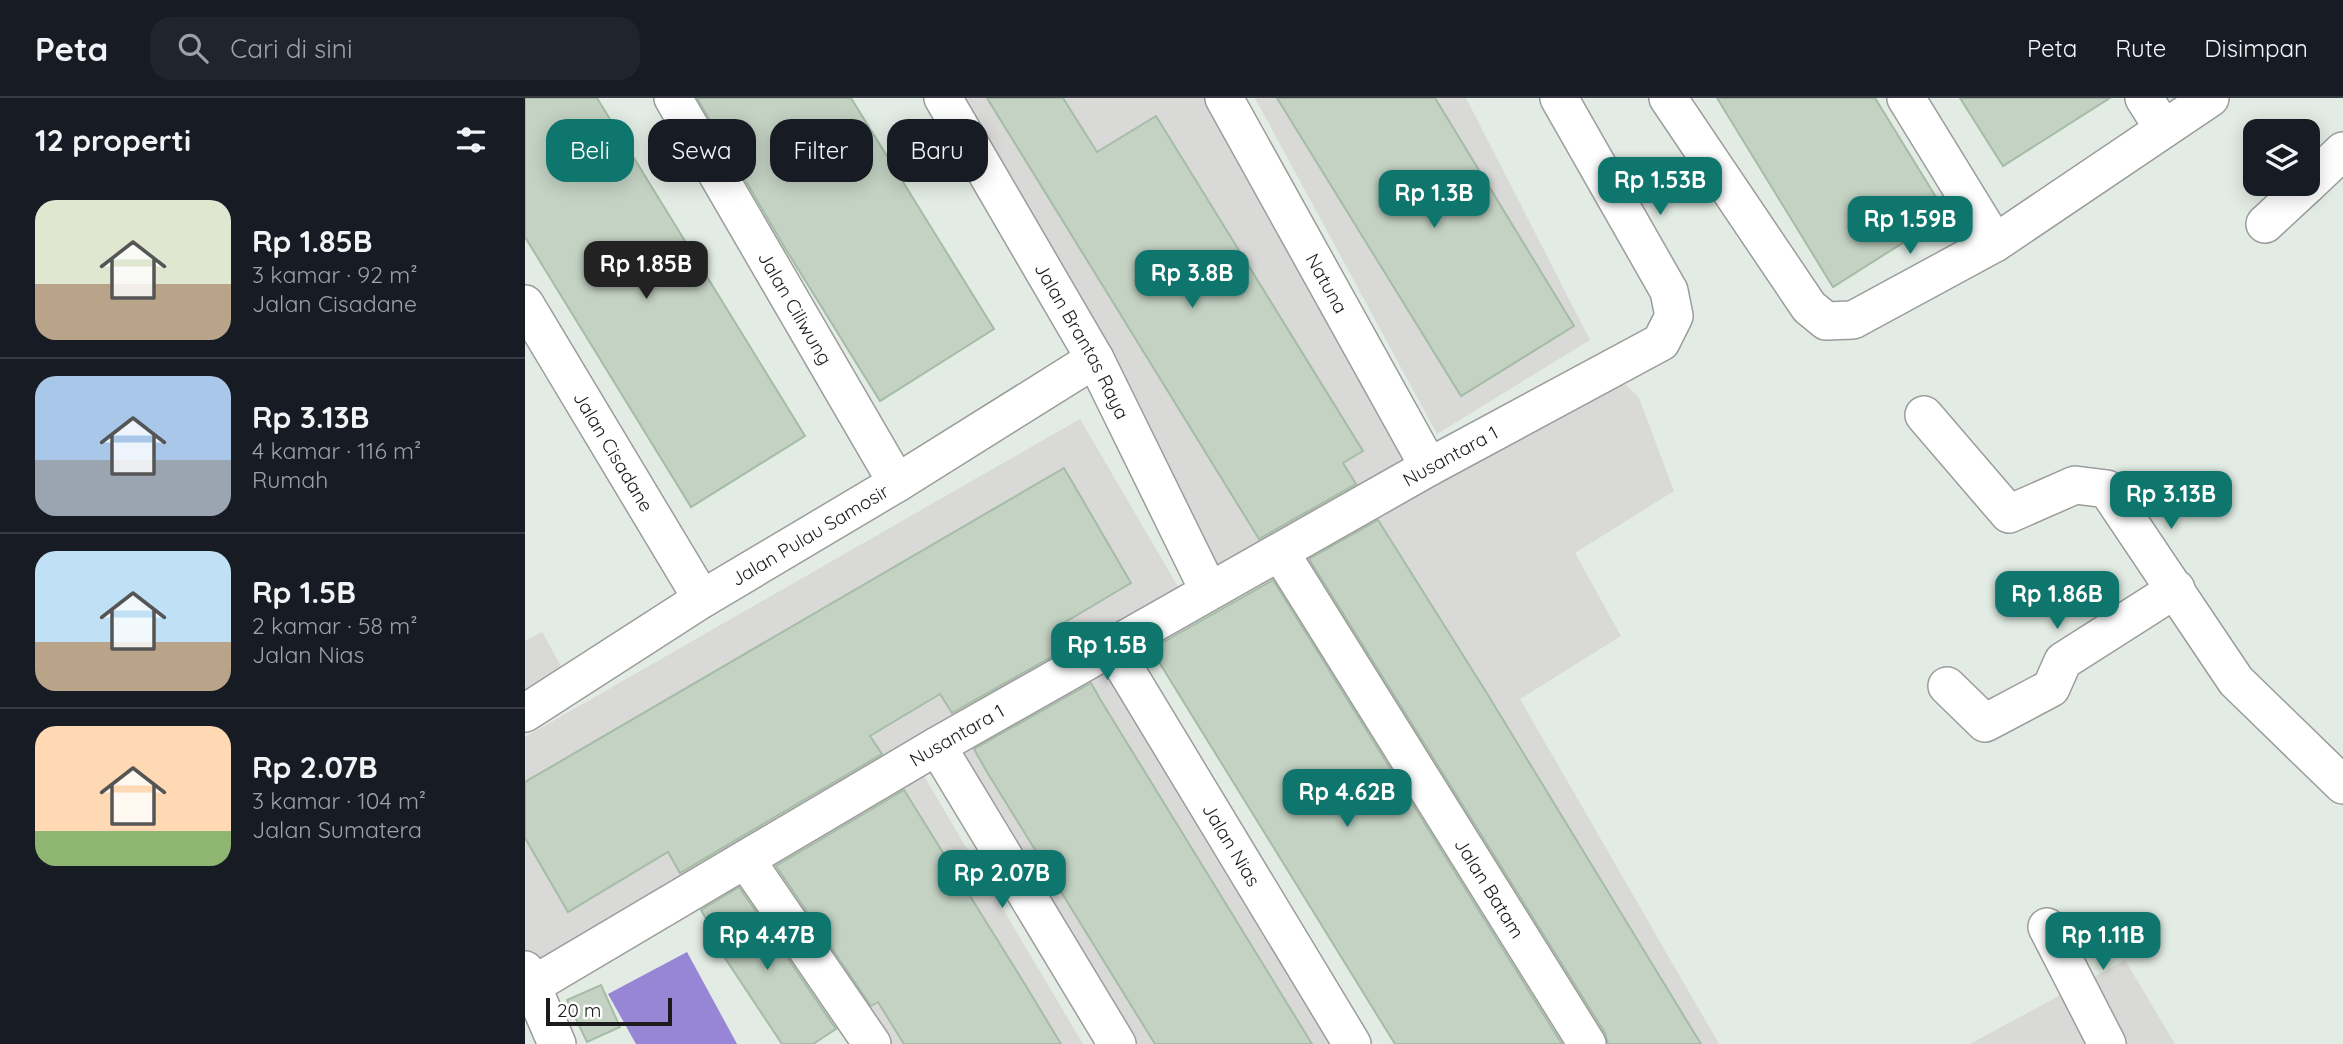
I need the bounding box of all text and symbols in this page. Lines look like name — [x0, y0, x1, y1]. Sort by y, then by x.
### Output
search box — [150, 17, 640, 80]
text: Peta — [35, 28, 108, 69]
icon: search — [174, 29, 212, 67]
text: Cari di sini — [230, 32, 352, 65]
text: Peta — [2027, 33, 2077, 63]
text: Rute — [2115, 33, 2166, 63]
text: Disimpan — [2204, 33, 2308, 63]
chip: Beli — [546, 119, 634, 182]
chip: Sewa — [648, 119, 756, 182]
chip: Filter — [770, 119, 873, 182]
chip: Baru — [887, 119, 988, 182]
map controls — [2243, 119, 2320, 196]
button: layers — [2243, 119, 2320, 196]
text: 12 properti — [35, 121, 191, 159]
icon: filters — [452, 121, 490, 159]
pin: Rp 1.53B — [1588, 158, 1732, 217]
text: Rp 1.53B — [1614, 165, 1706, 194]
pin: Rp 1.3B — [1369, 170, 1499, 230]
text: Rp 1.3B — [1395, 178, 1473, 207]
pin: Rp 1.59B — [1838, 197, 1982, 256]
text: Rp 1.59B — [1864, 204, 1956, 233]
text: Rp 1.85B — [252, 222, 372, 260]
icon: home — [91, 228, 175, 312]
pin: Rp 1.85B — [574, 242, 718, 301]
street label: Jalan Ciliwung — [753, 247, 838, 369]
text: Rp 1.85B — [600, 249, 692, 278]
street label: Natuna — [1301, 249, 1353, 318]
pin: Rp 3.8B — [1127, 250, 1257, 310]
street label: Jalan Brantas Raya — [1029, 258, 1135, 423]
text: Rp 3.8B — [1151, 258, 1233, 287]
text: 3 kamar · 92 m² — [252, 260, 417, 289]
text: Jalan Cisadane — [252, 289, 417, 318]
street label: Jalan Cisadane — [568, 387, 659, 516]
text: Rp 3.13B — [252, 398, 369, 436]
icon: home — [91, 404, 175, 488]
street label: Nusantara 1 — [1398, 420, 1502, 492]
text: 4 kamar · 116 m² — [252, 436, 421, 465]
text: Rumah — [252, 465, 328, 494]
pin: Rp 3.13B — [2099, 472, 2243, 531]
street label: Jalan Pulau Samosir — [727, 478, 894, 591]
text: Rp 3.13B — [2126, 479, 2216, 508]
pin: Rp 1.86B — [1985, 572, 2129, 631]
text: Rp 1.5B — [252, 573, 356, 611]
icon: home — [91, 579, 175, 663]
text: Rp 1.86B — [2011, 579, 2103, 608]
text: 2 kamar · 58 m² — [252, 611, 418, 640]
pin: Rp 1.5B — [1042, 622, 1172, 682]
text: Rp 1.5B — [1067, 630, 1147, 659]
text: Jalan Nias — [252, 640, 364, 669]
street label: Nusantara 1 — [905, 699, 1008, 772]
text: Rp 2.07B — [252, 748, 378, 786]
icon: home — [91, 754, 175, 838]
pin: Rp 4.62B — [1275, 770, 1419, 829]
text: Rp 4.62B — [1299, 777, 1395, 806]
text: 3 kamar · 104 m² — [252, 786, 426, 815]
street label: Jalan Nias — [1197, 799, 1266, 891]
text: Jalan Sumatera — [252, 815, 422, 844]
street label: Jalan Batam — [1449, 833, 1530, 943]
pin: Rp 2.07B — [930, 850, 1074, 910]
text: Rp 2.07B — [954, 858, 1050, 887]
pin: Rp 4.47B — [695, 912, 839, 972]
pin: Rp 1.11B — [2031, 912, 2175, 972]
text: Rp 4.47B — [719, 920, 815, 949]
text: Rp 1.11B — [2061, 920, 2145, 949]
scale bar — [546, 995, 672, 1027]
text: 20 m — [557, 998, 601, 1022]

